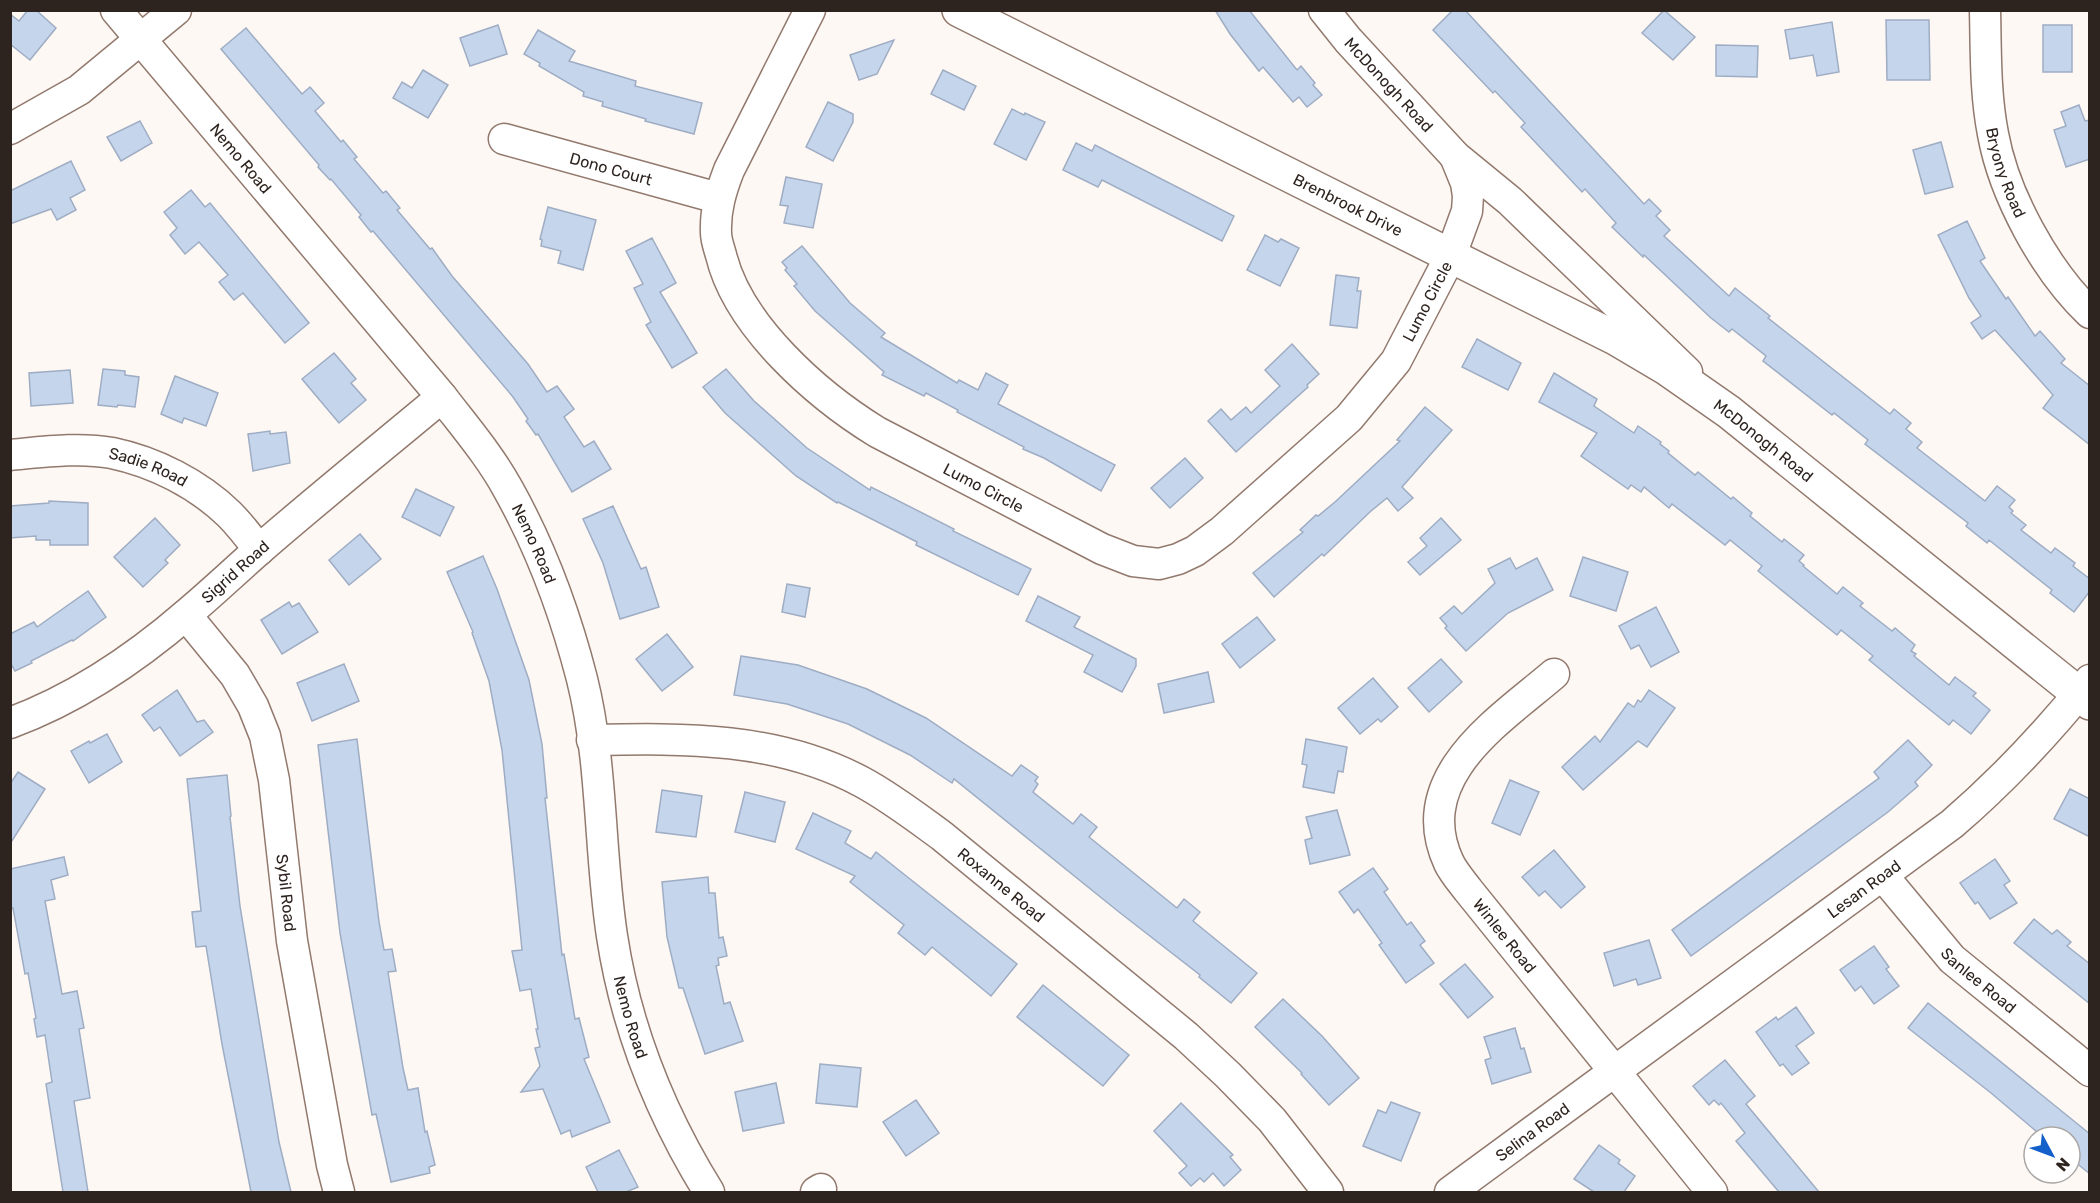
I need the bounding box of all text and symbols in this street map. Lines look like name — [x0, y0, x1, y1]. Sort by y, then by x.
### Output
street label: McDonogh Road — [1340, 34, 1437, 136]
street label: Nemo Road — [206, 120, 275, 197]
street label: Bryony Road — [1982, 126, 2030, 221]
street label: Dono Court — [567, 149, 654, 189]
street label: Brenbrook Drive — [1290, 170, 1406, 240]
street label: Lumo Circle — [1399, 258, 1456, 345]
street label: McDonogh Road — [1710, 395, 1817, 486]
street label: Sadie Road — [107, 444, 191, 491]
street label: Lumo Circle — [940, 459, 1027, 517]
street label: Nemo Road — [508, 501, 560, 586]
street label: Sigrid Road — [198, 536, 273, 607]
street label: Roxanne Road — [954, 844, 1049, 926]
street label: Sybil Road — [272, 853, 300, 933]
street label: Lesan Road — [1824, 856, 1904, 922]
street label: Winlee Road — [1469, 895, 1540, 977]
street label: Sanlee Road — [1937, 944, 2020, 1017]
street label: Nemo Road — [610, 974, 652, 1061]
street label: Selina Road — [1492, 1099, 1573, 1166]
north arrow — [2022, 1125, 2082, 1185]
text: N — [2052, 1154, 2074, 1175]

